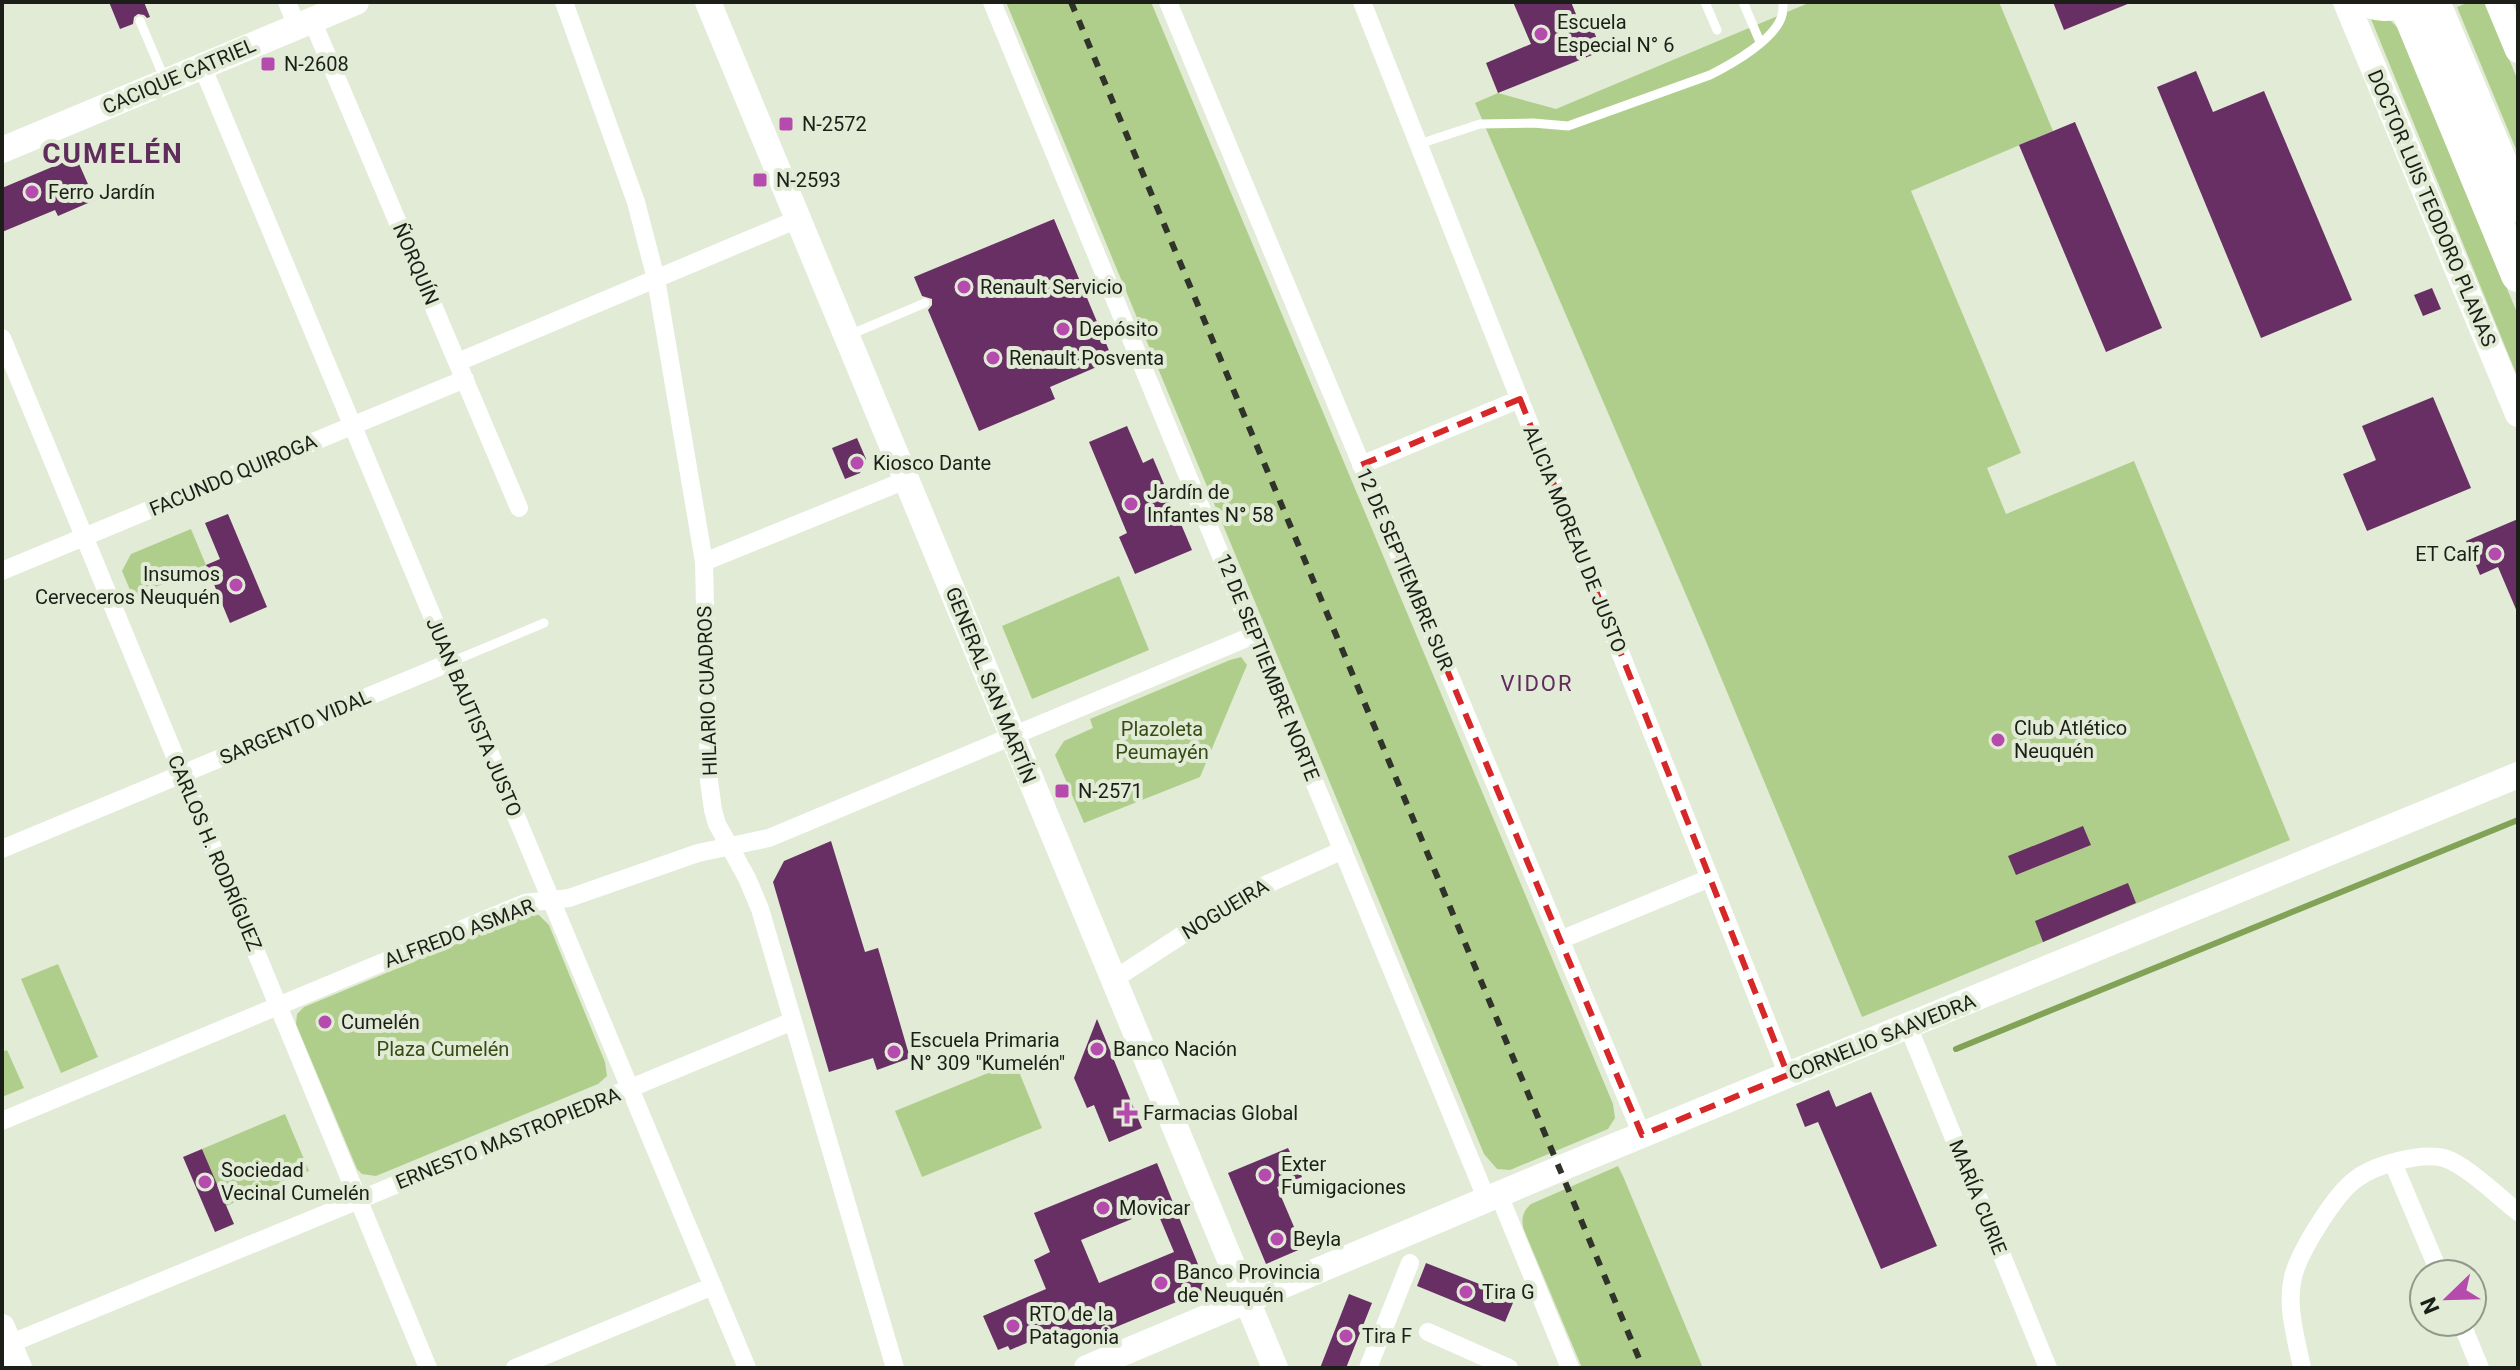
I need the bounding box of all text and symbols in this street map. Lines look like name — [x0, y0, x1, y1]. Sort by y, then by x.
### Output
place label: Escuela Especial N° 6 — [1557, 10, 1675, 57]
marker: Escuela Especial N° 6 — [1532, 25, 1550, 43]
street label: CACIQUE CATRIEL — [99, 33, 259, 119]
place label: N-2608 — [284, 52, 349, 76]
marker: N-2608 — [259, 55, 277, 73]
street label: DOCTOR LUIS TEODORO PLANAS — [2363, 66, 2501, 350]
place label: N-2572 — [802, 112, 867, 136]
marker: N-2572 — [777, 115, 795, 133]
district label: CUMELÉN — [42, 137, 184, 170]
place label: N-2593 — [776, 168, 841, 192]
marker: N-2593 — [751, 171, 769, 189]
place label: Ferro Jardín — [48, 180, 155, 204]
marker: Ferro Jardín — [23, 183, 41, 201]
street label: ÑORQUÍN — [388, 219, 444, 309]
place label: Renault Servicio — [980, 275, 1123, 299]
marker: Renault Servicio — [955, 278, 973, 296]
place label: Depósito — [1079, 317, 1158, 341]
marker: Depósito — [1054, 320, 1072, 338]
place label: Renault Posventa — [1009, 346, 1164, 370]
marker: Renault Posventa — [984, 349, 1002, 367]
street label: ALICIA MOREAU DE JUSTO — [1518, 422, 1632, 656]
street label: FACUNDO QUIROGA — [146, 429, 320, 521]
place label: Kiosco Dante — [873, 451, 991, 475]
marker: Kiosco Dante — [848, 454, 866, 472]
street label: 12 DE SEPTIEMBRE SUR — [1352, 464, 1458, 674]
place label: Jardín de Infantes N° 58 — [1147, 480, 1274, 527]
marker: Jardín de Infantes N° 58 — [1122, 495, 1140, 513]
place label: ET Calf — [2415, 542, 2479, 566]
marker: ET Calf — [2486, 545, 2504, 563]
street label: 12 DE SEPTIEMBRE NORTE — [1211, 550, 1325, 784]
place label: Insumos Cerveceros Neuquén — [35, 562, 220, 609]
marker: Insumos Cerveceros Neuquén — [227, 576, 245, 594]
street label: GENERAL SAN MARTÍN — [941, 583, 1041, 787]
street label: HILARIO CUADROS — [692, 605, 722, 776]
street label: JUAN BAUTISTA JUSTO — [421, 614, 527, 820]
district label: VIDOR — [1500, 671, 1574, 696]
street label: SARGENTO VIDAL — [216, 684, 374, 770]
place label: Club Atlético Neuquén — [2014, 716, 2127, 763]
park label: Plazoleta Peumayén — [1115, 717, 1209, 764]
marker: Club Atlético Neuquén — [1989, 731, 2007, 749]
street label: CARLOS H. RODRÍGUEZ — [163, 751, 267, 955]
place label: N-2571 — [1078, 779, 1143, 803]
marker: N-2571 — [1053, 782, 1071, 800]
street label: NOGUEIRA — [1177, 874, 1273, 944]
street label: ALFREDO ASMAR — [381, 893, 537, 973]
street label: CORNELIO SAAVEDRA — [1785, 989, 1979, 1085]
place label: Cumelén — [341, 1010, 420, 1034]
marker: Cumelén — [316, 1013, 334, 1031]
place label: Escuela Primaria N° 309 "Kumelén" — [910, 1028, 1065, 1075]
park label: Plaza Cumelén — [377, 1037, 509, 1061]
place label: Banco Nación — [1113, 1037, 1237, 1061]
marker: Banco Nación — [1088, 1040, 1106, 1058]
marker: Escuela Primaria N° 309 "Kumelén" — [885, 1043, 903, 1061]
street label: ERNESTO MASTROPIEDRA — [392, 1082, 624, 1194]
place label: Farmacias Global — [1143, 1101, 1298, 1125]
marker: Farmacias Global — [1118, 1104, 1136, 1122]
street label: MARÍA CURIE — [1944, 1136, 2012, 1258]
place label: Exter Fumigaciones — [1281, 1152, 1406, 1199]
place label: Sociedad Vecinal Cumelén — [221, 1158, 370, 1205]
marker: Exter Fumigaciones — [1256, 1166, 1274, 1184]
marker: Sociedad Vecinal Cumelén — [196, 1173, 214, 1191]
place label: Movicar — [1119, 1196, 1191, 1220]
marker: Movicar — [1094, 1199, 1112, 1217]
place label: Beyla — [1293, 1227, 1341, 1251]
marker: Beyla — [1268, 1230, 1286, 1248]
north arrow — [2408, 1258, 2488, 1338]
place label: Banco Provincia de Neuquén — [1177, 1260, 1321, 1307]
marker: Banco Provincia de Neuquén — [1152, 1274, 1170, 1292]
place label: Tira G — [1482, 1280, 1535, 1304]
marker: Tira G — [1457, 1283, 1475, 1301]
text: N — [2416, 1294, 2445, 1318]
place label: RTO de la Patagonia — [1029, 1302, 1119, 1349]
marker: RTO de la Patagonia — [1004, 1317, 1022, 1335]
place label: Tira F — [1362, 1324, 1412, 1348]
marker: Tira F — [1337, 1327, 1355, 1345]

